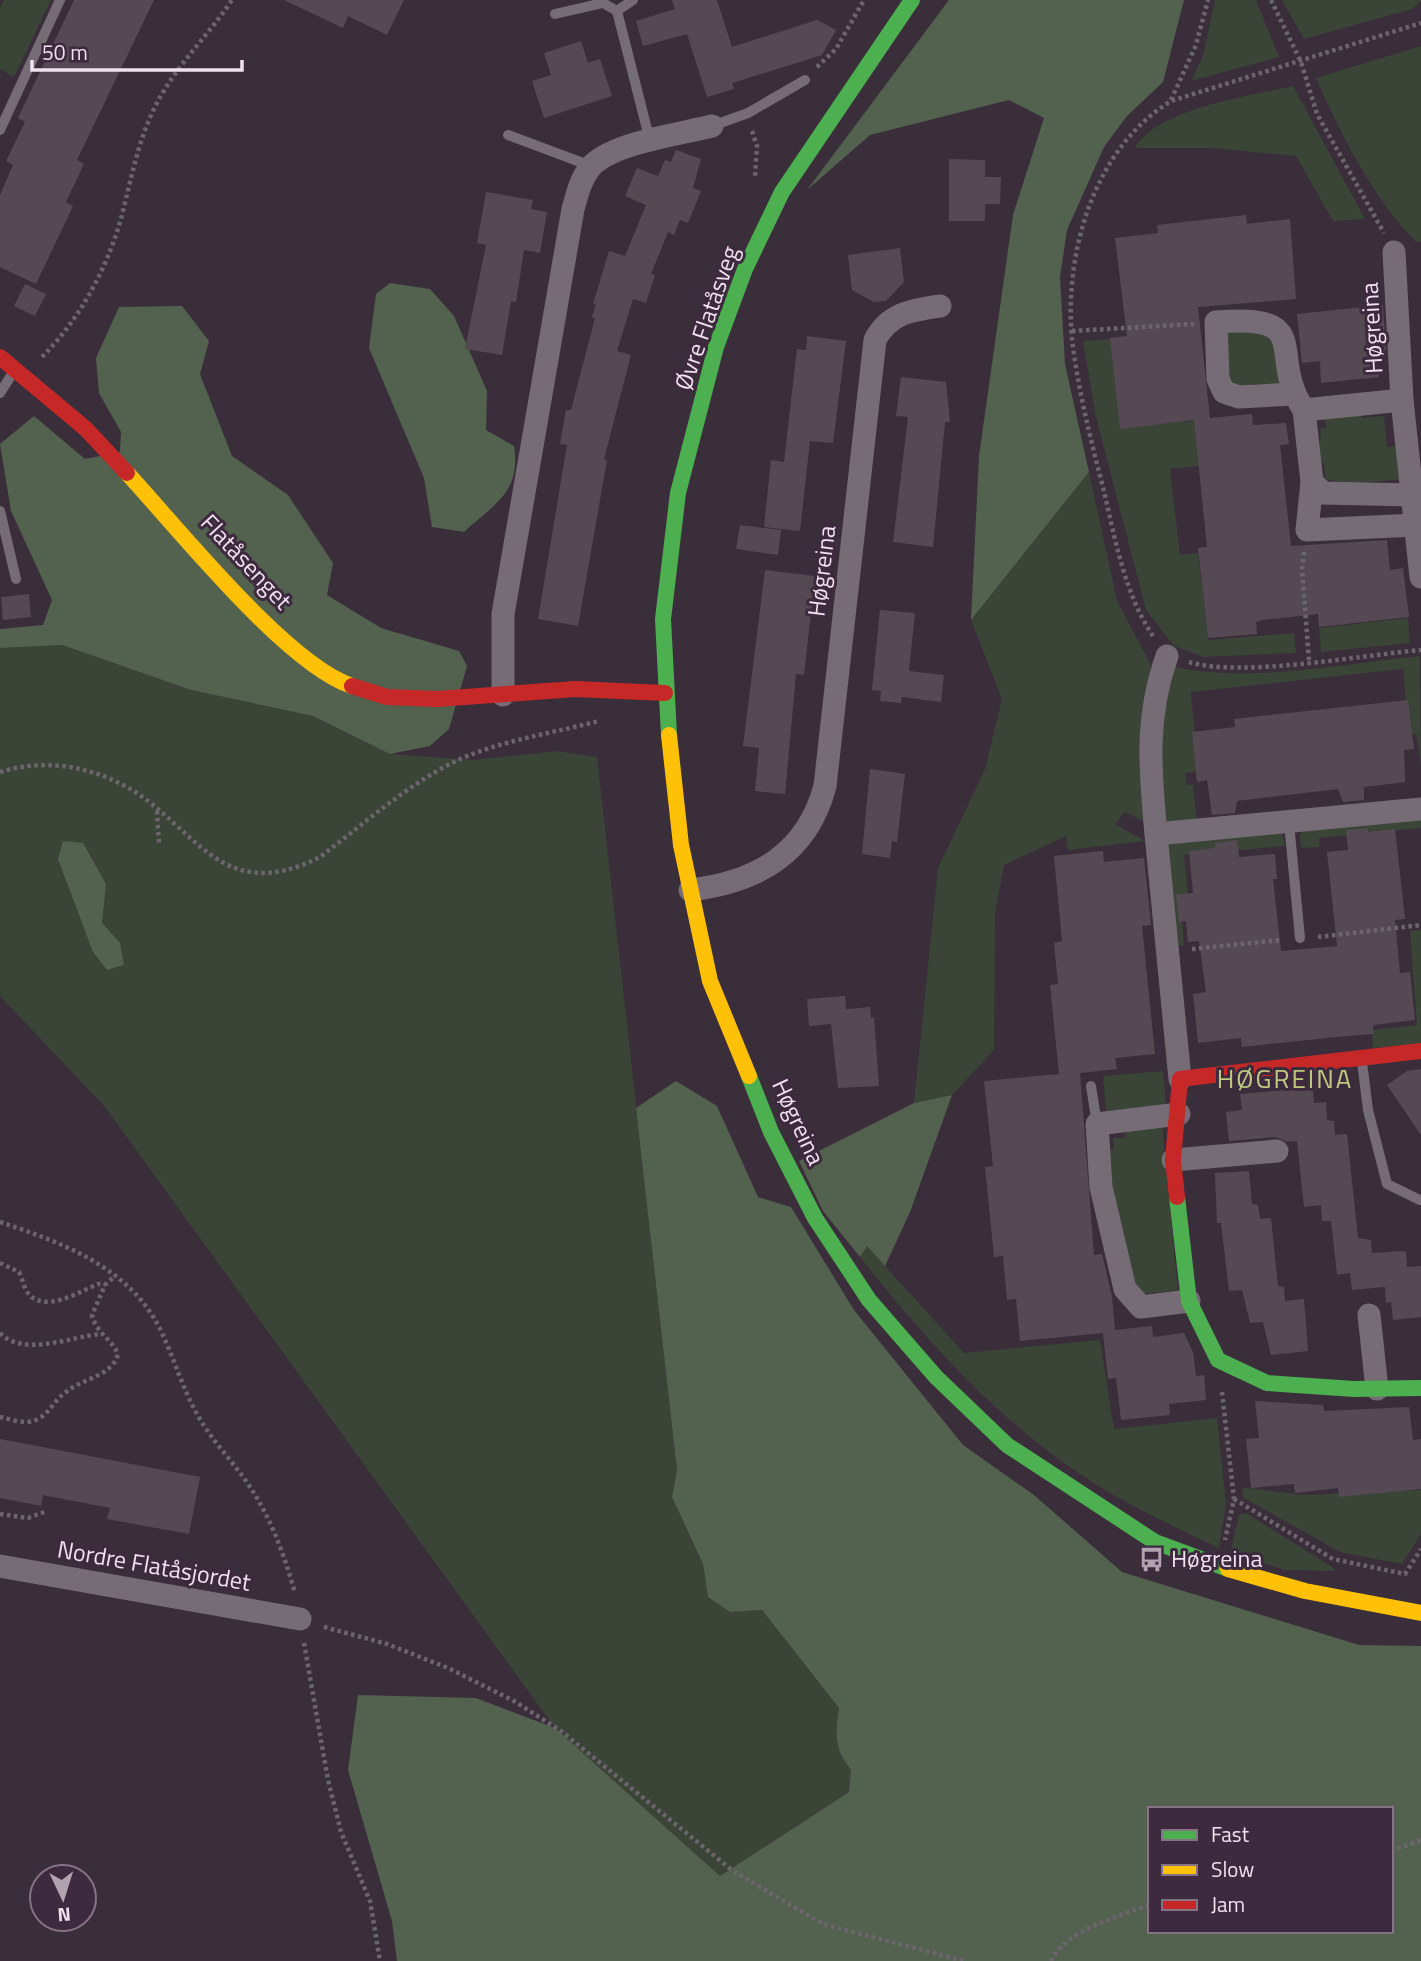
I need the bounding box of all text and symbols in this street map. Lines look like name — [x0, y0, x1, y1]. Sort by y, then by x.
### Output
scale bar — [32, 28, 242, 72]
text: 50 m — [42, 36, 88, 68]
street label: Øvre Flatåsveg — [665, 241, 748, 395]
street label: Høgreina — [1351, 281, 1391, 375]
street label: Flatåsenget — [193, 505, 301, 618]
street label: Høgreina — [798, 523, 844, 618]
district label: HØGREINA — [1217, 1059, 1353, 1098]
street label: Høgreina — [763, 1073, 835, 1171]
street label: Nordre Flatåsjordet — [55, 1530, 254, 1600]
place label: Høgreina — [1171, 1540, 1262, 1576]
bus stop icon: Høgreina — [1137, 1545, 1165, 1573]
legend — [1148, 1807, 1393, 1933]
text: Fast — [1211, 1818, 1250, 1850]
text: Slow — [1211, 1853, 1254, 1885]
north arrow — [28, 1863, 98, 1933]
text: Jam — [1211, 1888, 1245, 1920]
text: N — [57, 1901, 72, 1930]

